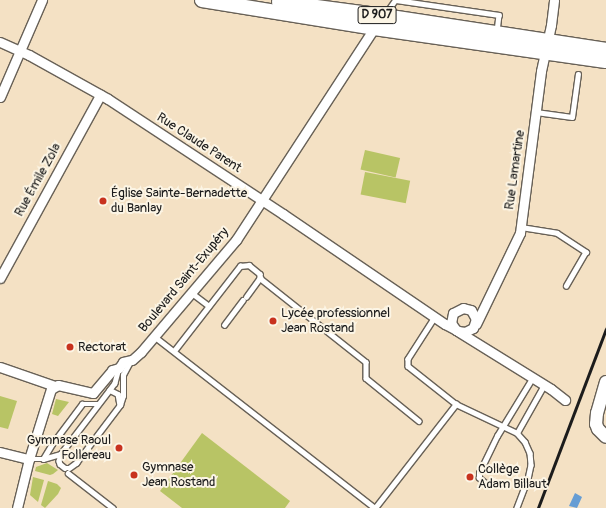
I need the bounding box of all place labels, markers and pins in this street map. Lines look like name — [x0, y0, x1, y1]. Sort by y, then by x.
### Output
place label: Église Sainte-Bernadette du Banlay — [111, 186, 247, 217]
marker: Église Sainte-Bernadette du Banlay — [98, 196, 108, 206]
place label: Lycée professionnel Jean Rostand — [281, 306, 390, 337]
marker: Lycée professionnel Jean Rostand — [268, 316, 278, 326]
place label: Rectorat — [78, 339, 126, 355]
marker: Rectorat — [65, 342, 75, 352]
place label: Gymnase Raoul Follereau — [27, 433, 111, 464]
marker: Gymnase Raoul Follereau — [114, 443, 124, 453]
place label: Gymnase Jean Rostand — [142, 460, 215, 491]
place label: Collège Adam Billaut — [478, 462, 547, 493]
marker: Gymnase Jean Rostand — [129, 470, 139, 480]
marker: Collège Adam Billaut — [465, 472, 475, 482]

